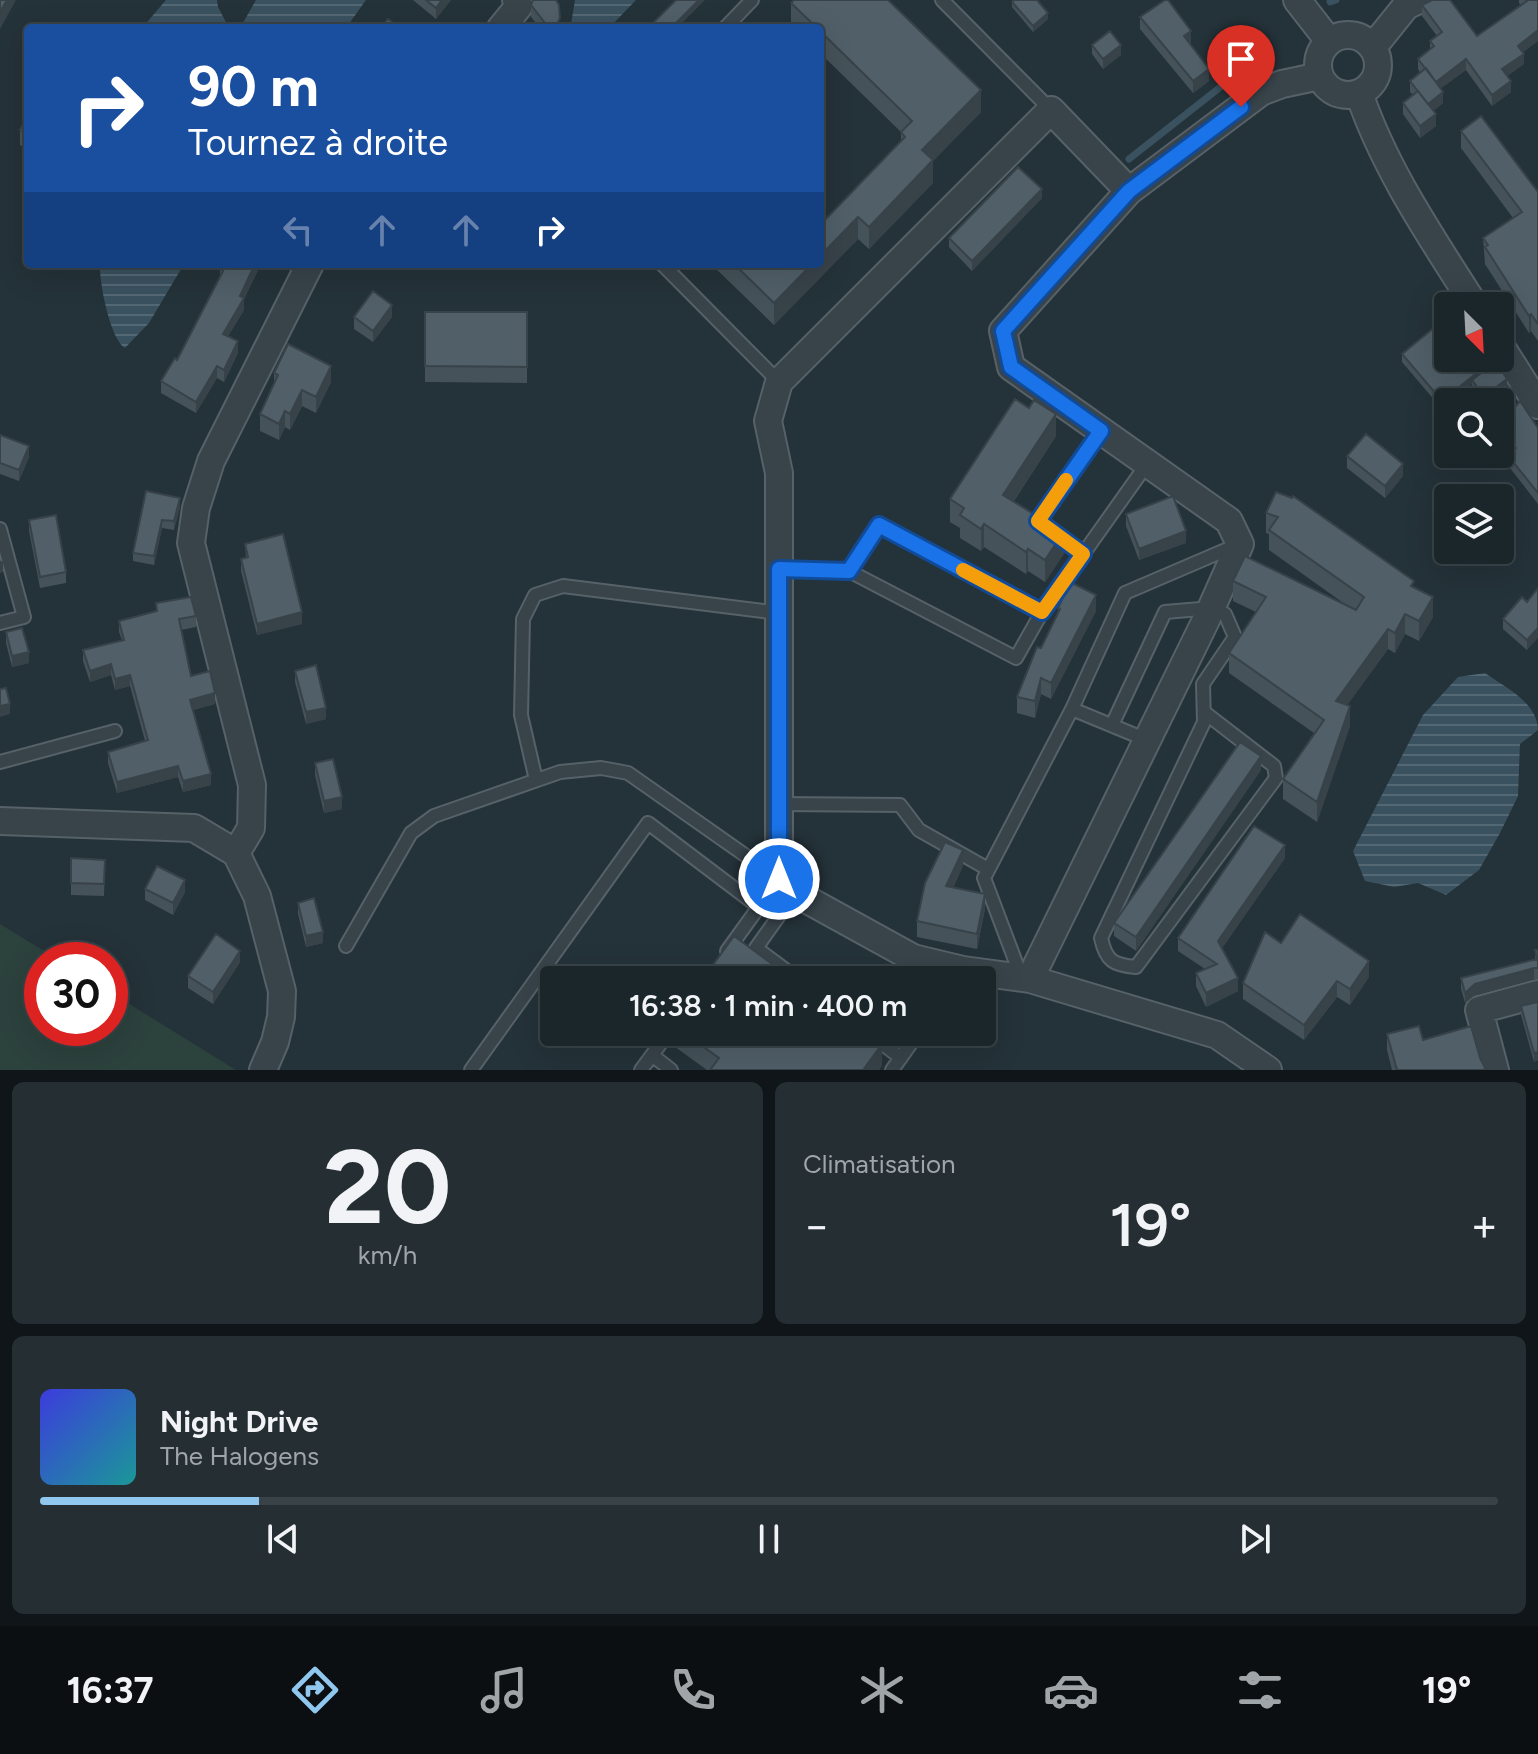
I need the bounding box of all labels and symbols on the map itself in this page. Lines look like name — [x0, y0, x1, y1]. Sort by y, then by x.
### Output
pin — [1207, 25, 1275, 107]
north arrow — [1434, 292, 1514, 372]
position arrow — [737, 837, 821, 921]
speed limit sign: 30 — [24, 942, 128, 1046]

